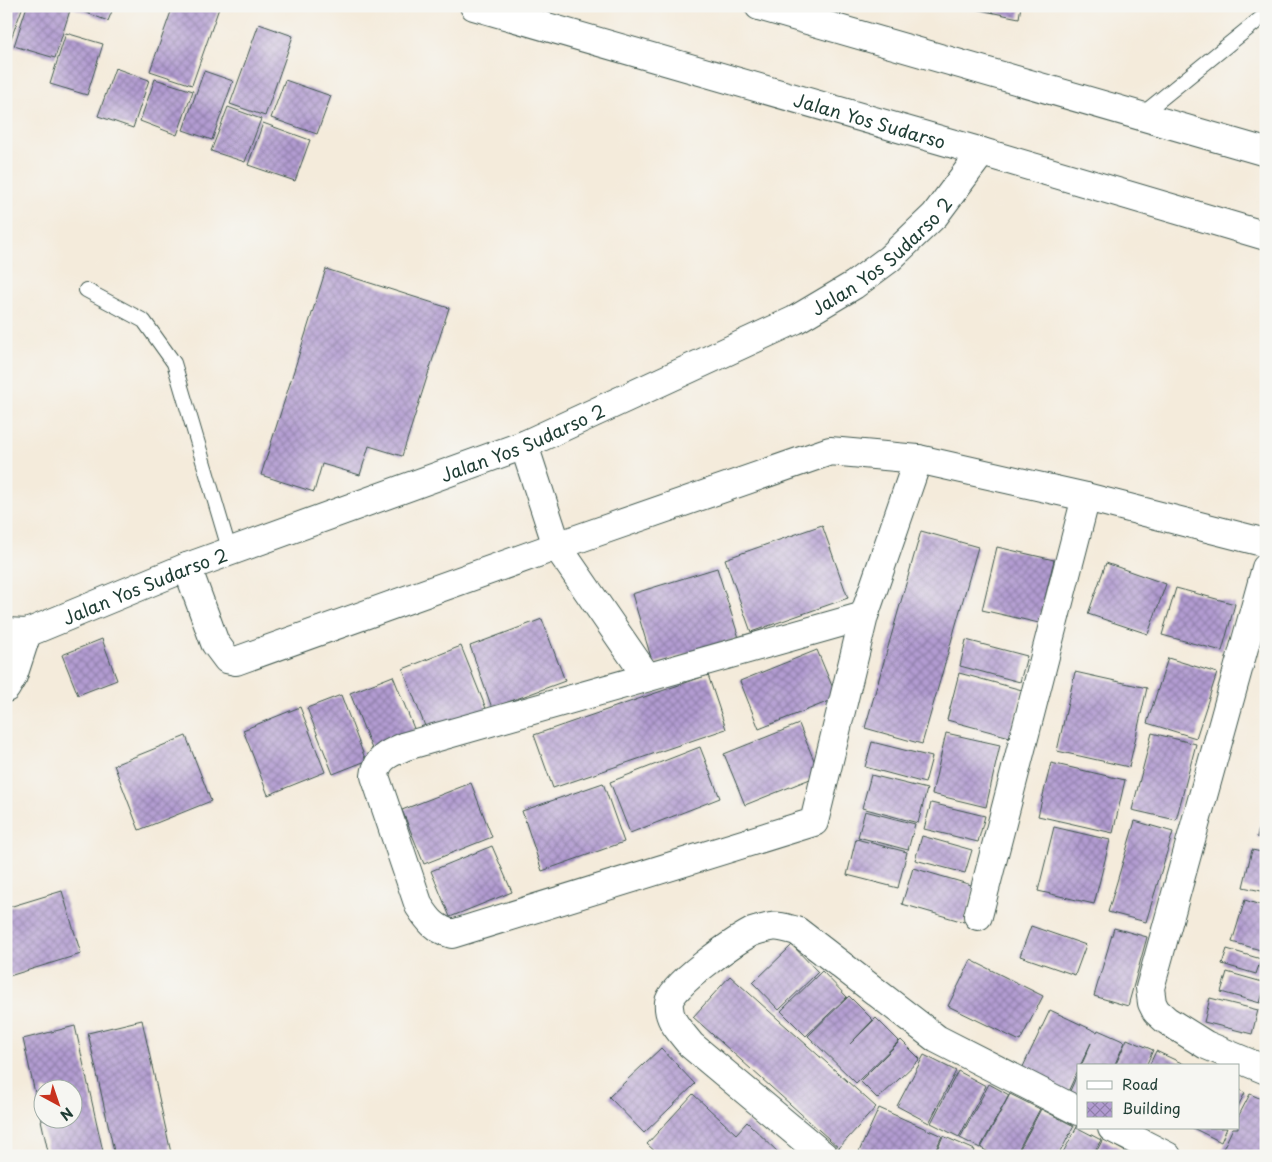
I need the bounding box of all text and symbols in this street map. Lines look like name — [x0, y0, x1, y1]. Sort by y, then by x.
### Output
street label: Jalan Yos Sudarso — [791, 85, 949, 154]
street label: Jalan Yos Sudarso 2 — [806, 191, 958, 321]
street label: Jalan Yos Sudarso 2 — [436, 396, 609, 488]
street label: Jalan Yos Sudarso 2 — [58, 540, 231, 631]
legend — [1077, 1064, 1240, 1130]
text: Road — [1122, 1072, 1158, 1095]
north arrow — [32, 1080, 82, 1130]
text: Building — [1122, 1096, 1181, 1119]
text: N — [56, 1103, 78, 1126]

